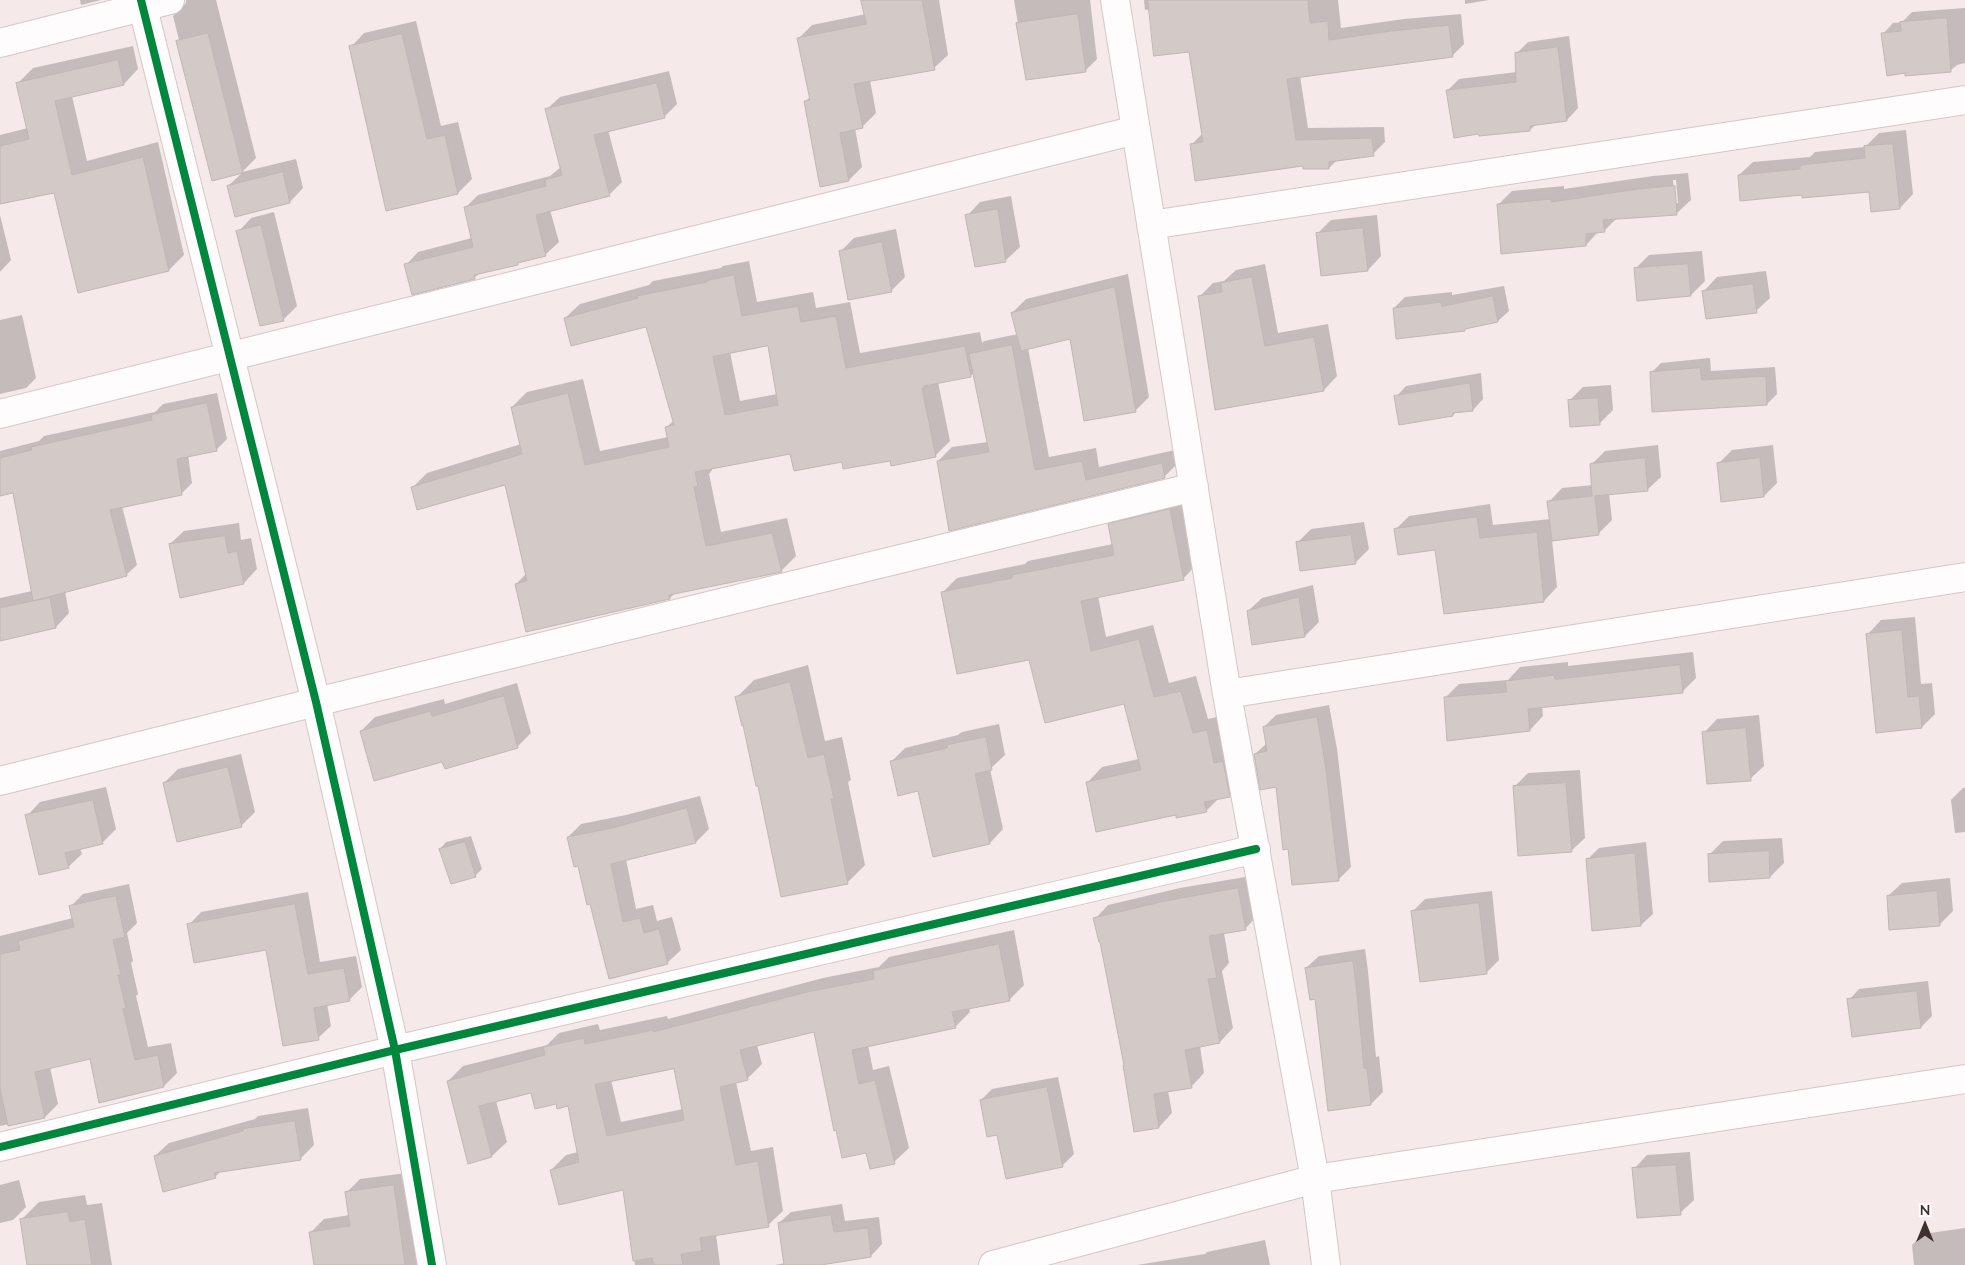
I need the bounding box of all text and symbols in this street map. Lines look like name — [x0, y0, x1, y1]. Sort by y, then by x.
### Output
north arrow — [1900, 1200, 1950, 1250]
text: N — [1920, 1201, 1930, 1219]

